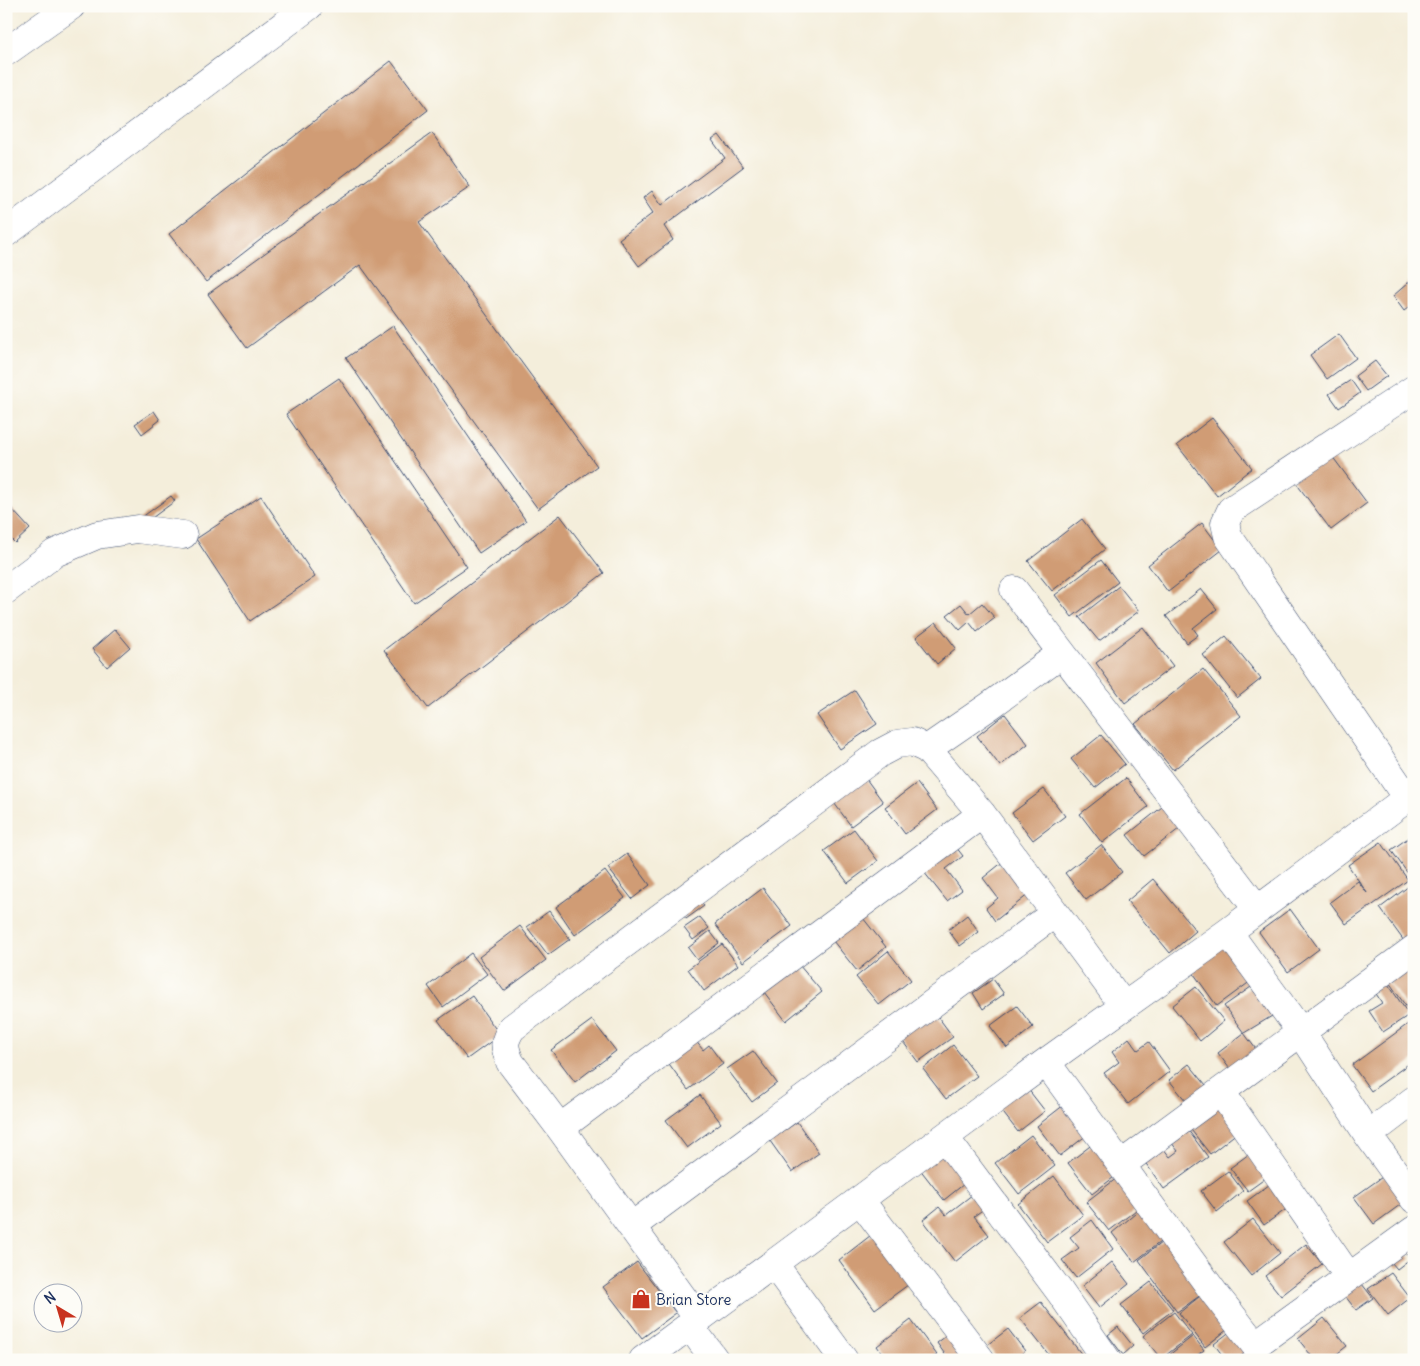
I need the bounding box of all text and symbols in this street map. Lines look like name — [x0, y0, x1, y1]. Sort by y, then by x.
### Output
north arrow — [32, 1284, 82, 1334]
text: N — [41, 1288, 59, 1308]
shop icon: Brian Store — [630, 1288, 652, 1310]
place label: Brian Store — [656, 1290, 731, 1309]

